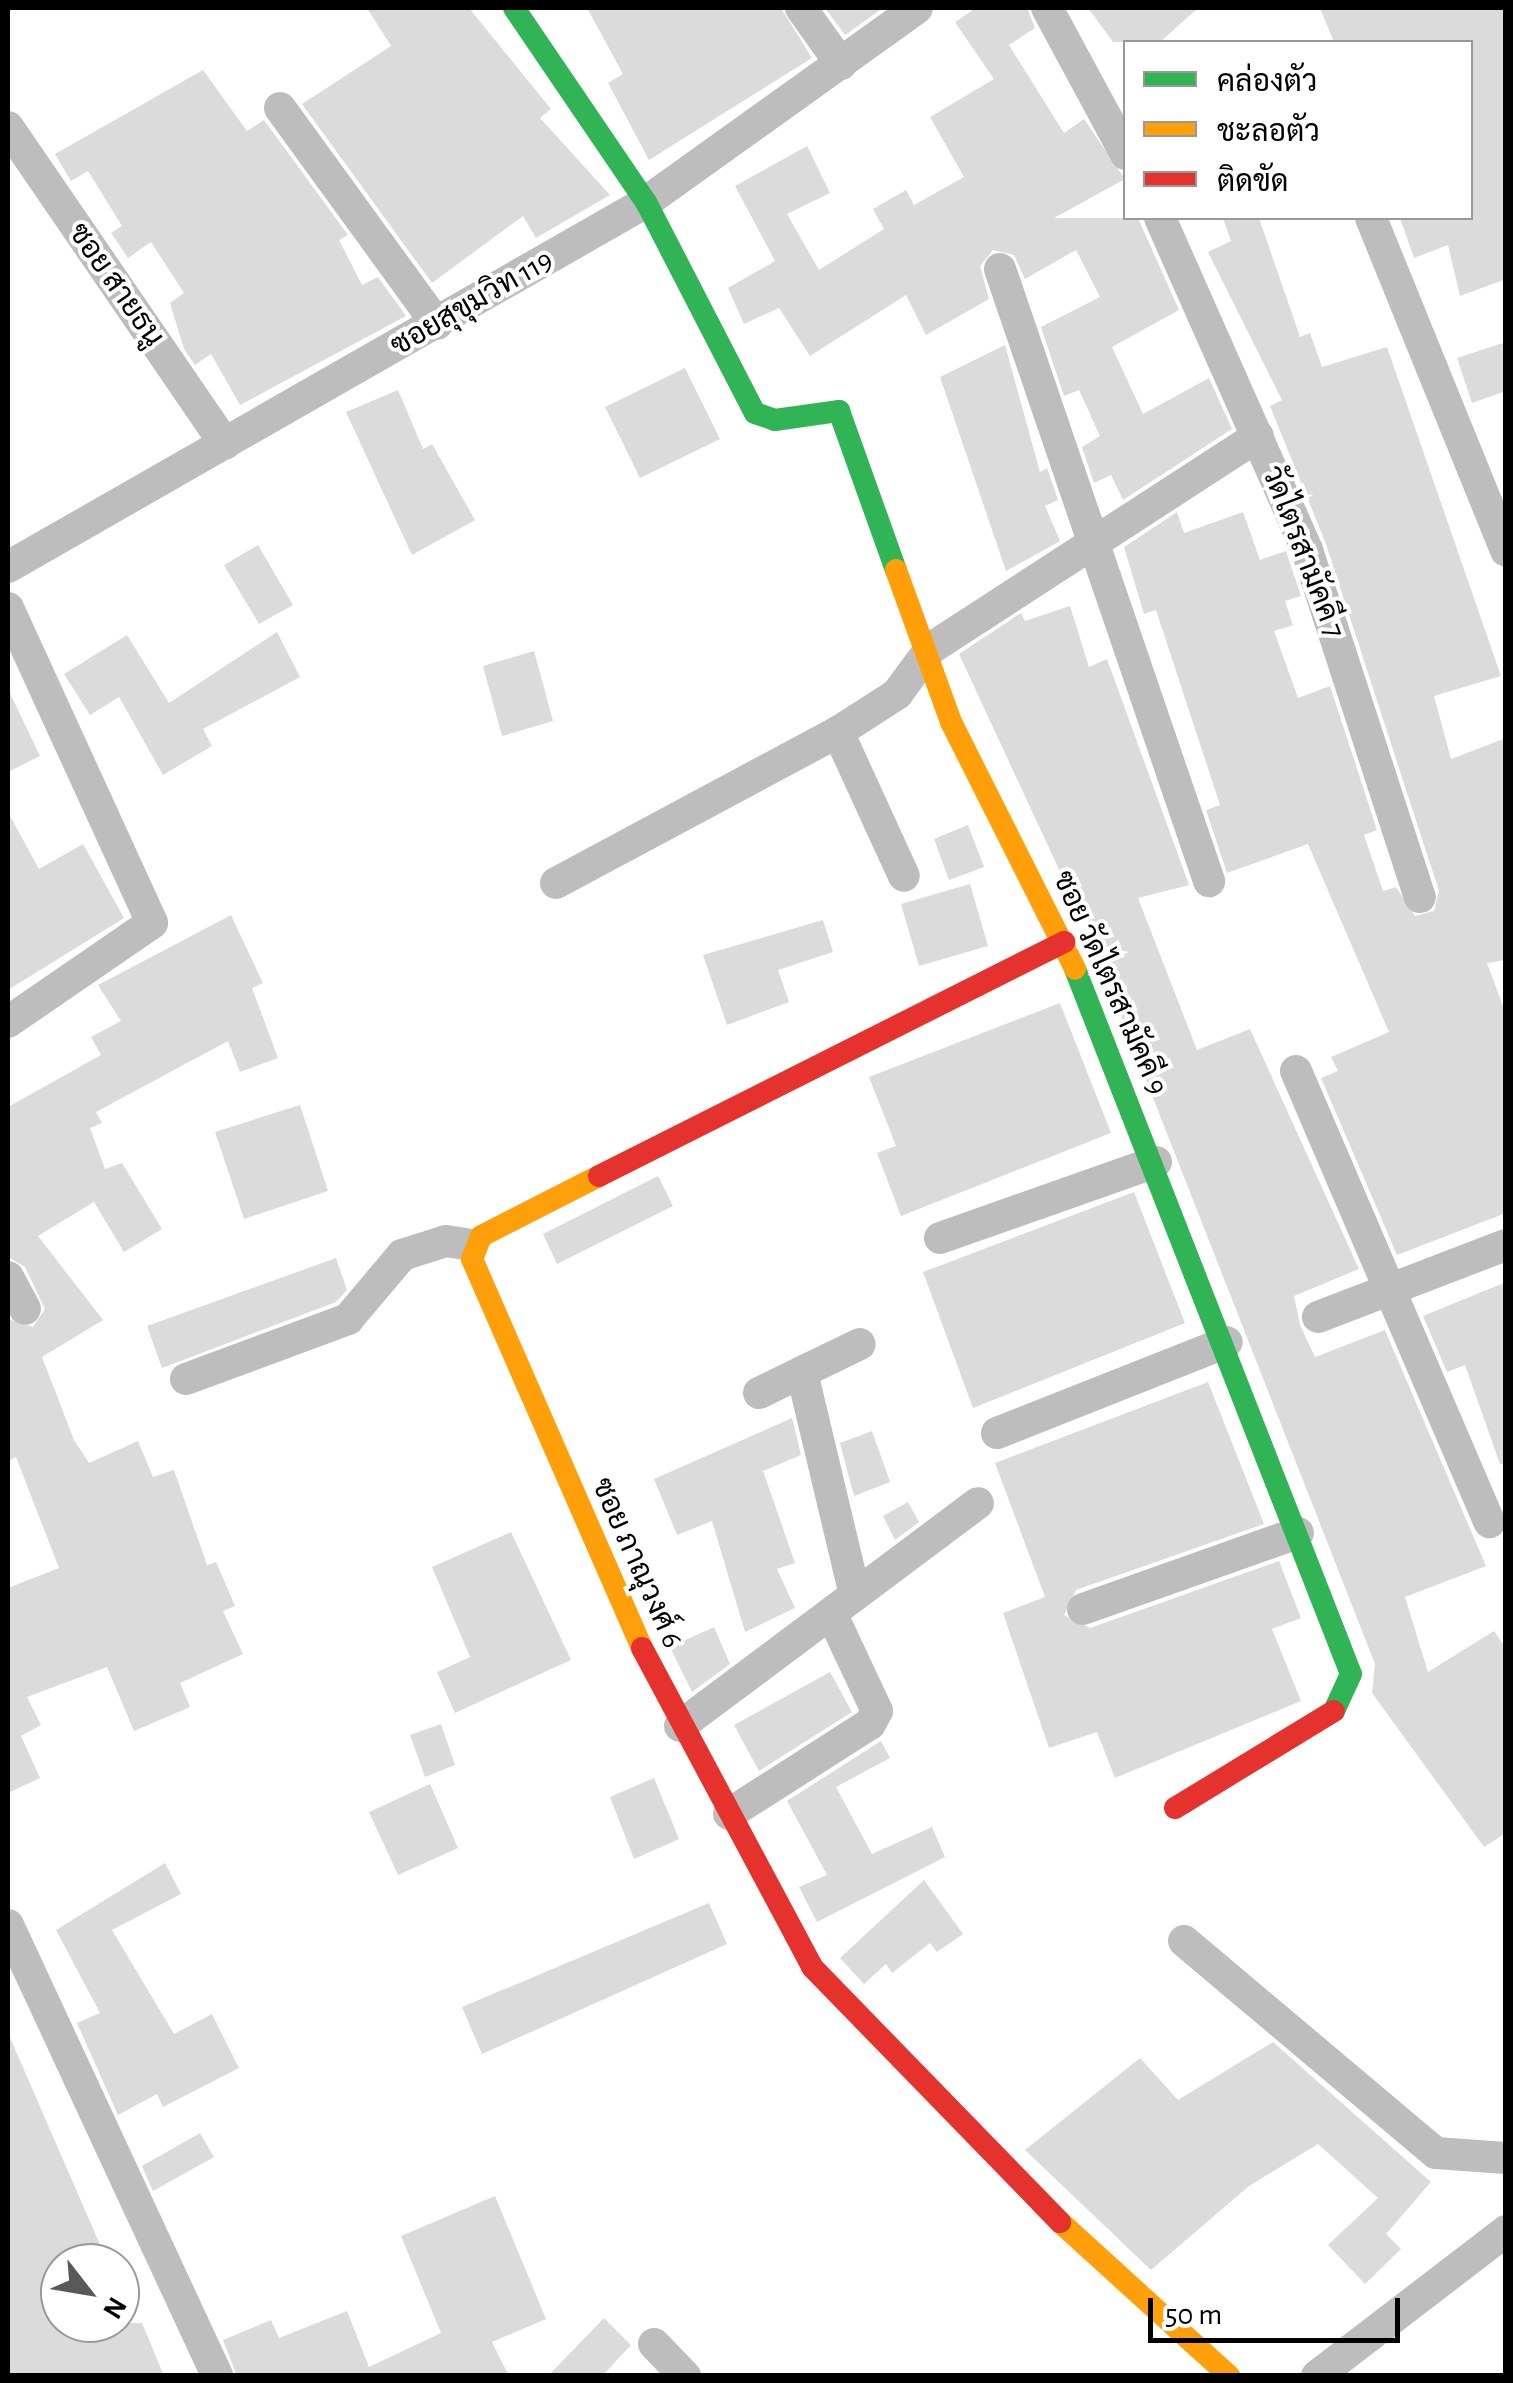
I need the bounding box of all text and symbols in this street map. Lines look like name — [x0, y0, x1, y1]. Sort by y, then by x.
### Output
legend — [1123, 40, 1473, 220]
text: คล่องตัว — [1217, 67, 1317, 97]
text: ชะลอตัว — [1217, 117, 1320, 147]
text: ติดขัด — [1217, 167, 1289, 197]
street label: ซอย สายธนู — [60, 216, 172, 354]
street label: ซอยสุขุมวิท 119 — [384, 242, 560, 364]
street label: วัดไตรสามัคคี 7 — [1254, 461, 1352, 643]
street label: ซอย วัดไตรสามัคคี 9 — [1044, 865, 1176, 1101]
street label: ซอย ภาณุวงศ์ 6 — [583, 1472, 691, 1654]
north arrow — [40, 2243, 140, 2343]
scale bar — [1153, 2278, 1406, 2340]
text: N — [97, 2292, 131, 2323]
text: 50 m — [1165, 2300, 1222, 2330]

